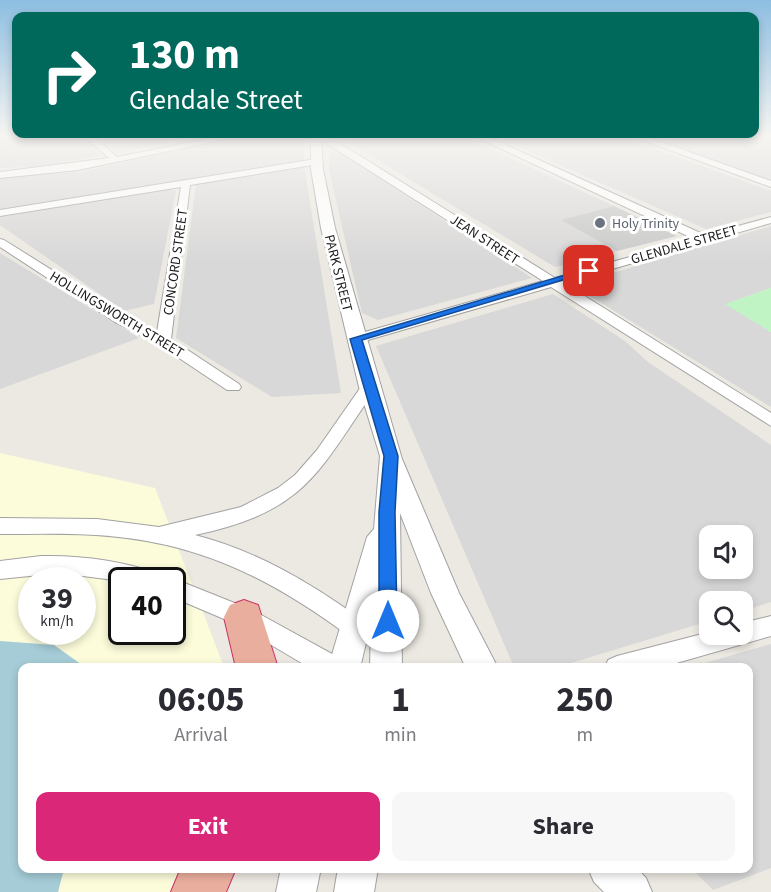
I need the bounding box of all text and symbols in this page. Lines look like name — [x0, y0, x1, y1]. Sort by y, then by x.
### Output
text: 130 m — [129, 25, 240, 85]
icon: right — [30, 36, 108, 114]
text: Glendale Street — [129, 81, 303, 120]
street label: CONCORD STREET — [159, 207, 193, 317]
street label: JEAN STREET — [446, 210, 523, 270]
place label: Holy Trinity — [612, 214, 680, 234]
marker: Holy Trinity — [593, 216, 607, 230]
street label: GLENDALE STREET — [629, 220, 740, 270]
street label: PARK STREET — [319, 233, 357, 314]
pin — [563, 245, 614, 296]
icon: arrive — [572, 254, 605, 287]
street label: HOLLINGSWORTH STREET — [46, 267, 188, 363]
map controls — [699, 525, 753, 645]
button: sound — [699, 525, 753, 579]
speed limit sign: 40 — [108, 567, 186, 645]
text: 39 — [41, 577, 73, 620]
position arrow — [356, 589, 420, 653]
button: search — [699, 591, 753, 645]
text: km/h — [40, 611, 74, 632]
text: 06:05 — [158, 674, 245, 725]
text: 1 — [391, 674, 410, 725]
text: 250 — [556, 674, 613, 725]
text: Arrival — [174, 721, 228, 749]
text: min — [384, 721, 417, 749]
text: m — [576, 721, 593, 749]
button: Exit — [36, 792, 380, 861]
button: Share — [392, 792, 735, 861]

